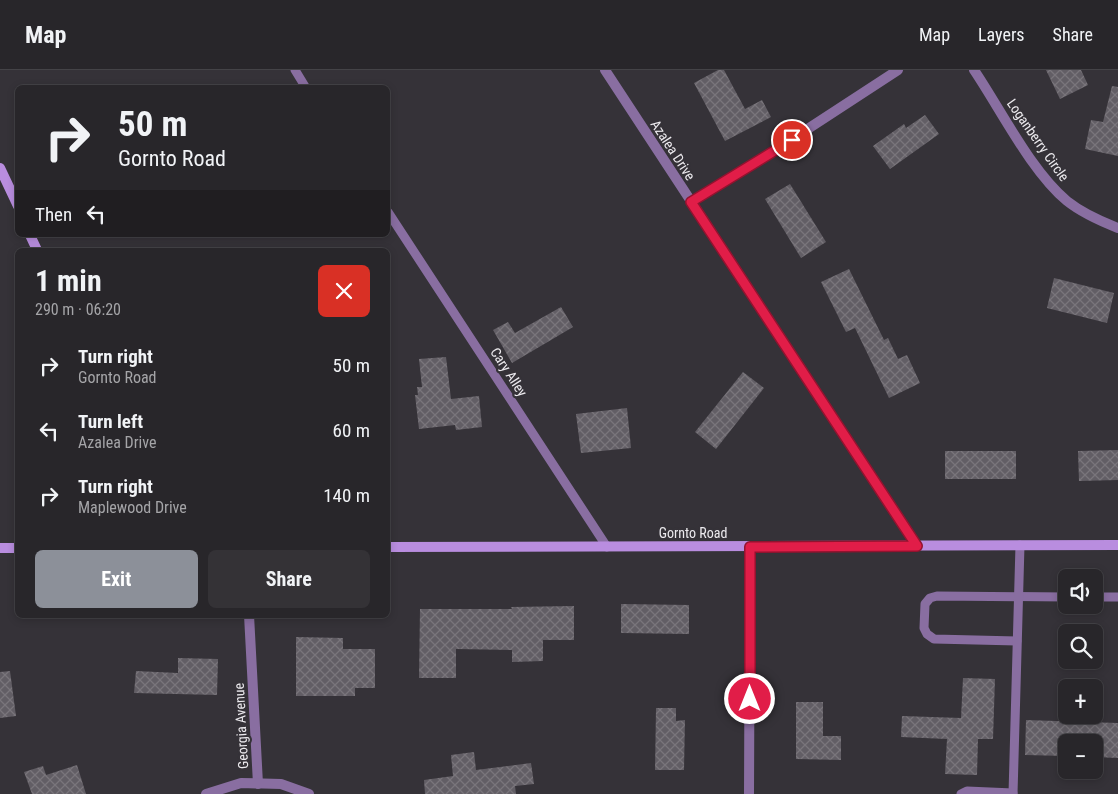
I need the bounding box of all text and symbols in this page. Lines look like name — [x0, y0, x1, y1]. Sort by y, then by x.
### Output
text: Map — [25, 21, 66, 49]
text: Map — [919, 24, 950, 45]
text: Layers — [978, 24, 1025, 45]
text: Share — [1053, 24, 1093, 45]
street label: Loganberry Circle — [1004, 96, 1073, 185]
text: 50 m — [118, 104, 187, 145]
icon: right — [35, 105, 100, 170]
street label: Azalea Drive — [648, 117, 699, 184]
pin — [771, 119, 813, 161]
icon: arrive — [778, 126, 806, 154]
text: Gornto Road — [118, 146, 226, 171]
icon: left — [82, 200, 110, 228]
text: Then — [35, 203, 72, 226]
text: 1 min — [35, 263, 102, 298]
button: close — [318, 265, 370, 317]
text: 290 m · 06:20 — [35, 300, 121, 319]
text: Turn right — [78, 345, 153, 368]
street label: Cary Alley — [487, 345, 531, 400]
icon: right — [35, 352, 63, 380]
text: 50 m — [333, 354, 370, 377]
text: Gornto Road — [78, 368, 157, 387]
text: Turn left — [78, 410, 143, 433]
icon: left — [35, 417, 63, 445]
text: 60 m — [333, 419, 370, 442]
text: Azalea Drive — [78, 433, 156, 452]
text: Turn right — [78, 475, 153, 498]
icon: right — [35, 482, 63, 510]
text: 140 m — [323, 484, 370, 507]
text: Maplewood Drive — [78, 498, 187, 517]
street label: Gornto Road — [659, 525, 727, 541]
button: Exit — [35, 550, 198, 608]
button: Share — [208, 550, 370, 608]
map controls — [1058, 569, 1103, 779]
button: sound — [1058, 569, 1103, 614]
button: search — [1058, 624, 1103, 669]
position arrow — [723, 672, 775, 724]
button: + — [1058, 679, 1103, 724]
street label: Georgia Avenue — [231, 682, 251, 770]
button: − — [1058, 734, 1103, 779]

